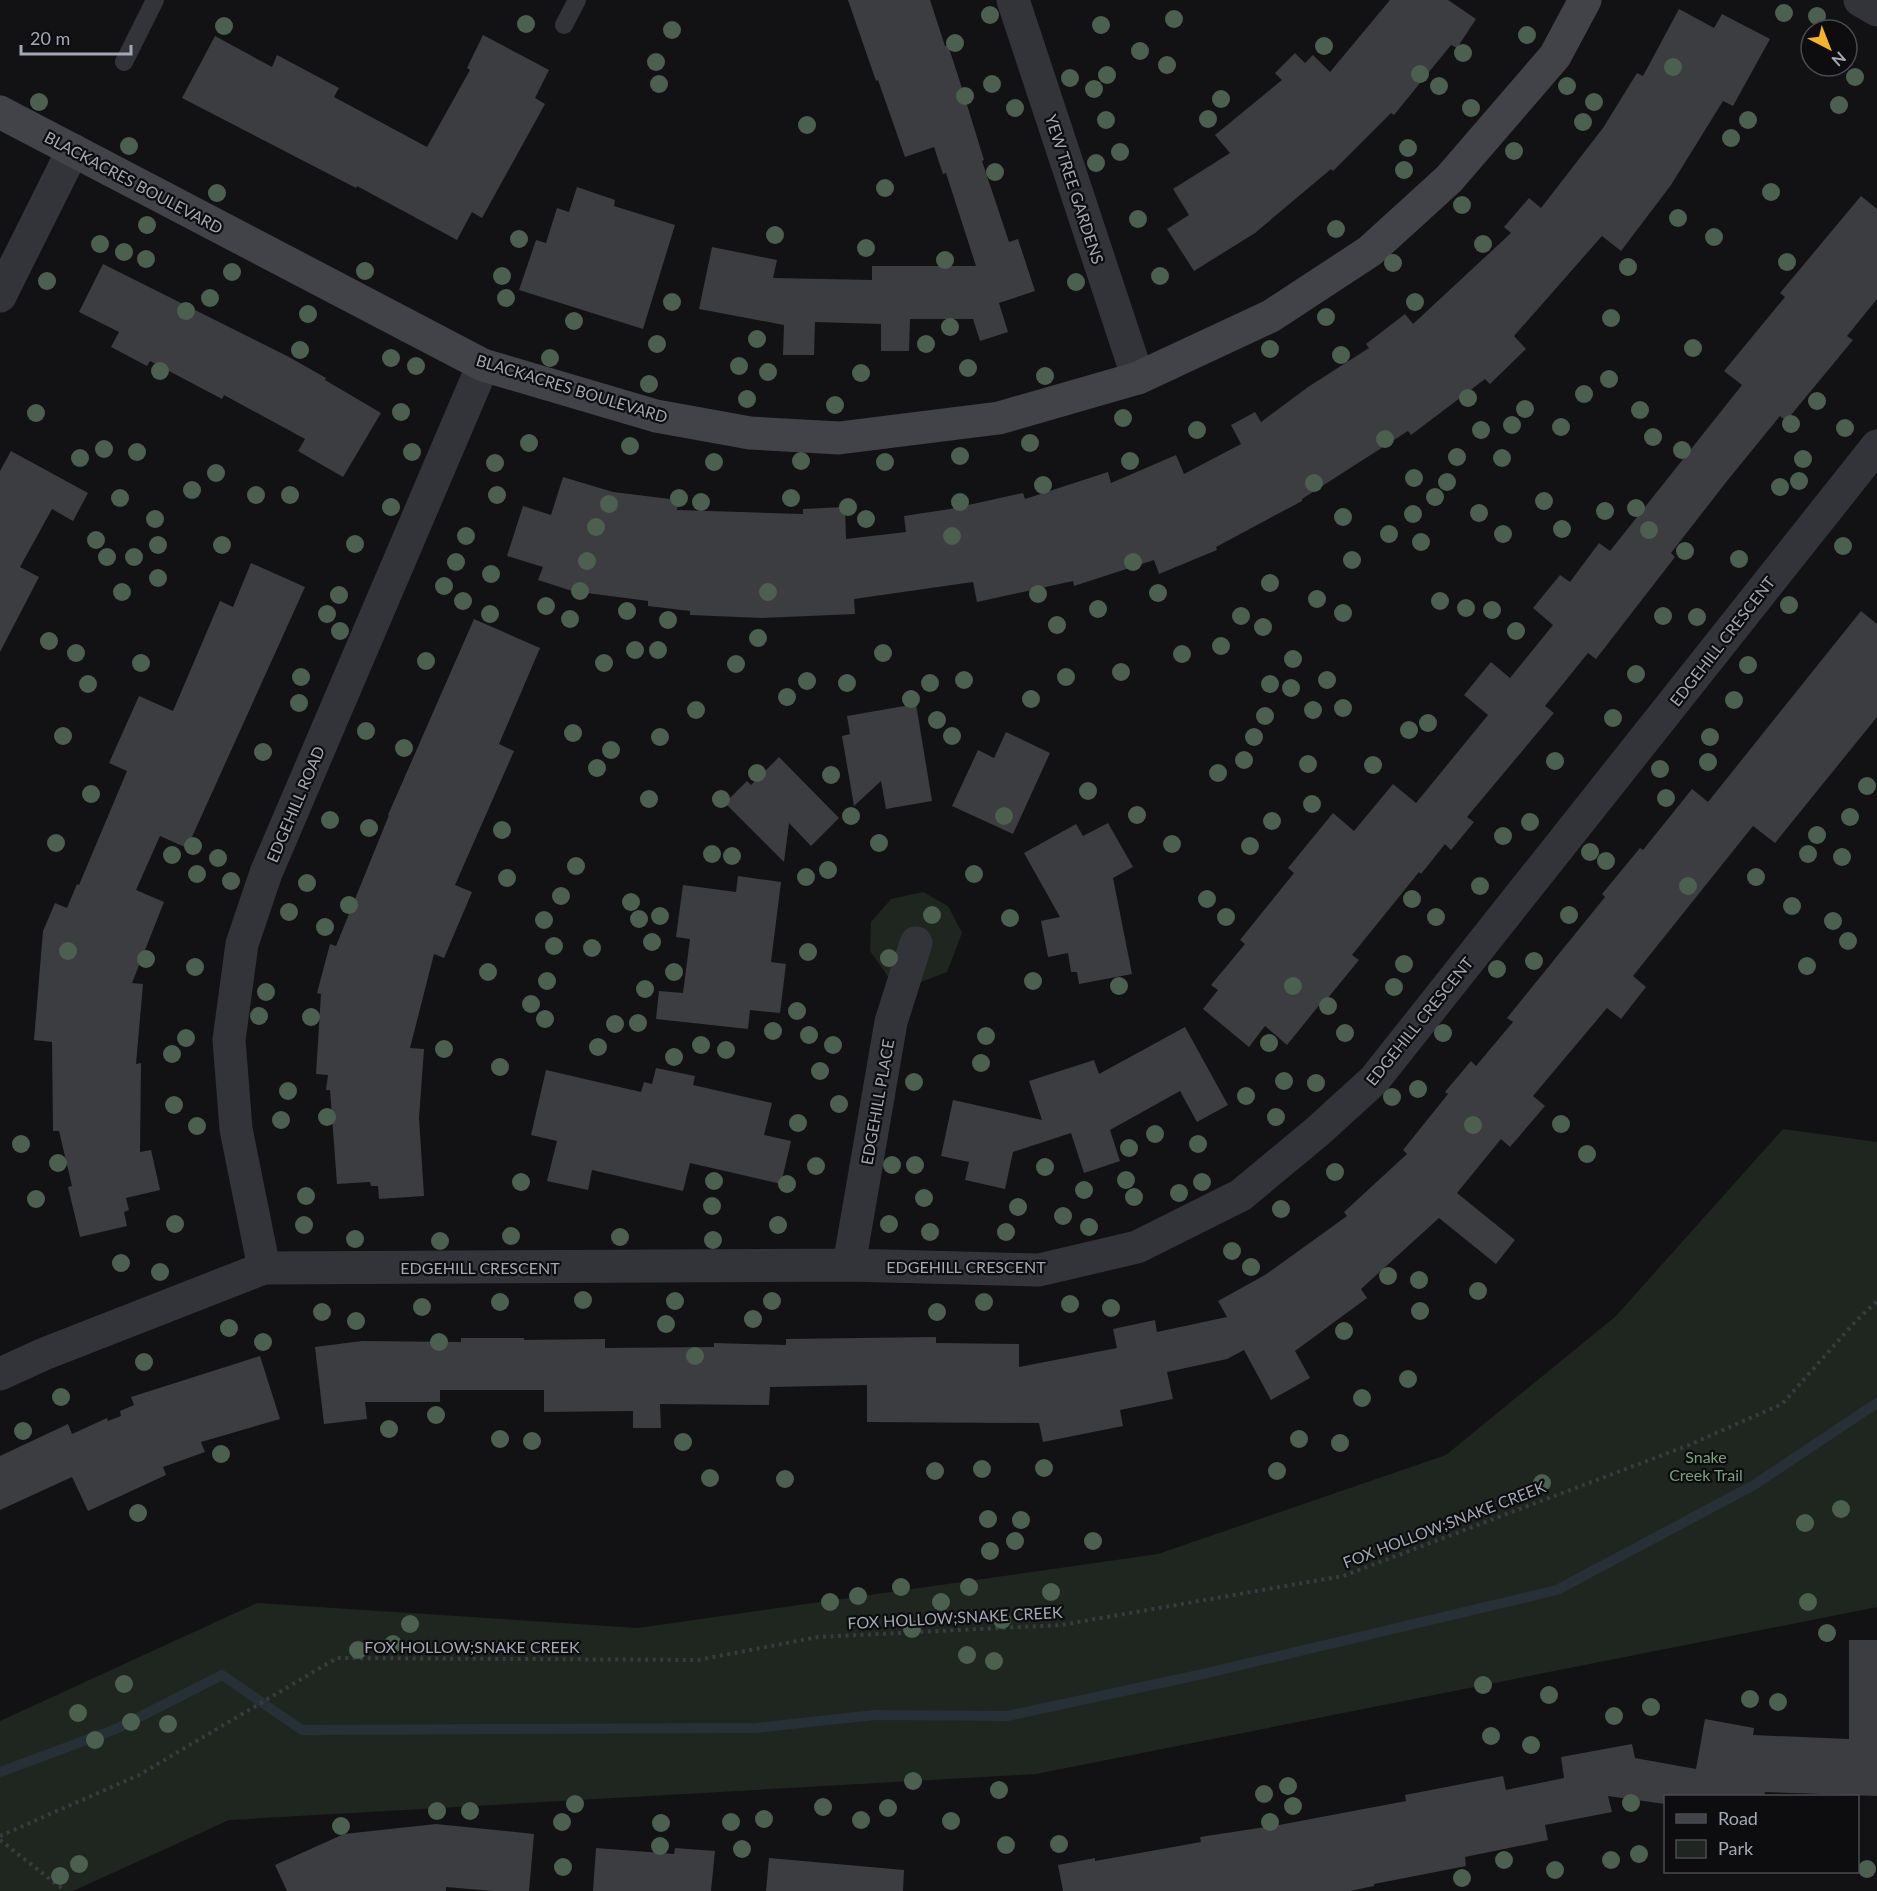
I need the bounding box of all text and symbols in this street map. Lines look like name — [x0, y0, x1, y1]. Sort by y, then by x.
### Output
scale bar — [21, 18, 130, 56]
north arrow — [1799, 18, 1859, 78]
text: 20 m — [30, 27, 70, 49]
text: N — [1828, 48, 1850, 71]
street label: YEW TREE GARDENS — [1042, 112, 1108, 266]
street label: BLACKACRES BOULEVARD — [42, 127, 226, 237]
street label: BLACKACRES BOULEVARD — [474, 350, 670, 426]
street label: EDGEHILL CRESCENT — [1665, 572, 1779, 710]
street label: EDGEHILL ROAD — [262, 743, 328, 865]
street label: EDGEHILL CRESCENT — [1361, 953, 1477, 1089]
street label: EDGEHILL PLACE — [857, 1038, 897, 1166]
street label: EDGEHILL CRESCENT — [886, 1257, 1046, 1276]
street label: EDGEHILL CRESCENT — [400, 1258, 560, 1277]
park label: Snake Creek Trail — [1669, 1447, 1743, 1484]
street label: FOX HOLLOW;SNAKE CREEK — [1340, 1476, 1548, 1571]
street label: FOX HOLLOW;SNAKE CREEK — [847, 1602, 1063, 1632]
street label: FOX HOLLOW;SNAKE CREEK — [364, 1637, 580, 1656]
legend — [1664, 1795, 1859, 1873]
text: Road — [1718, 1807, 1758, 1829]
text: Park — [1718, 1837, 1754, 1859]

